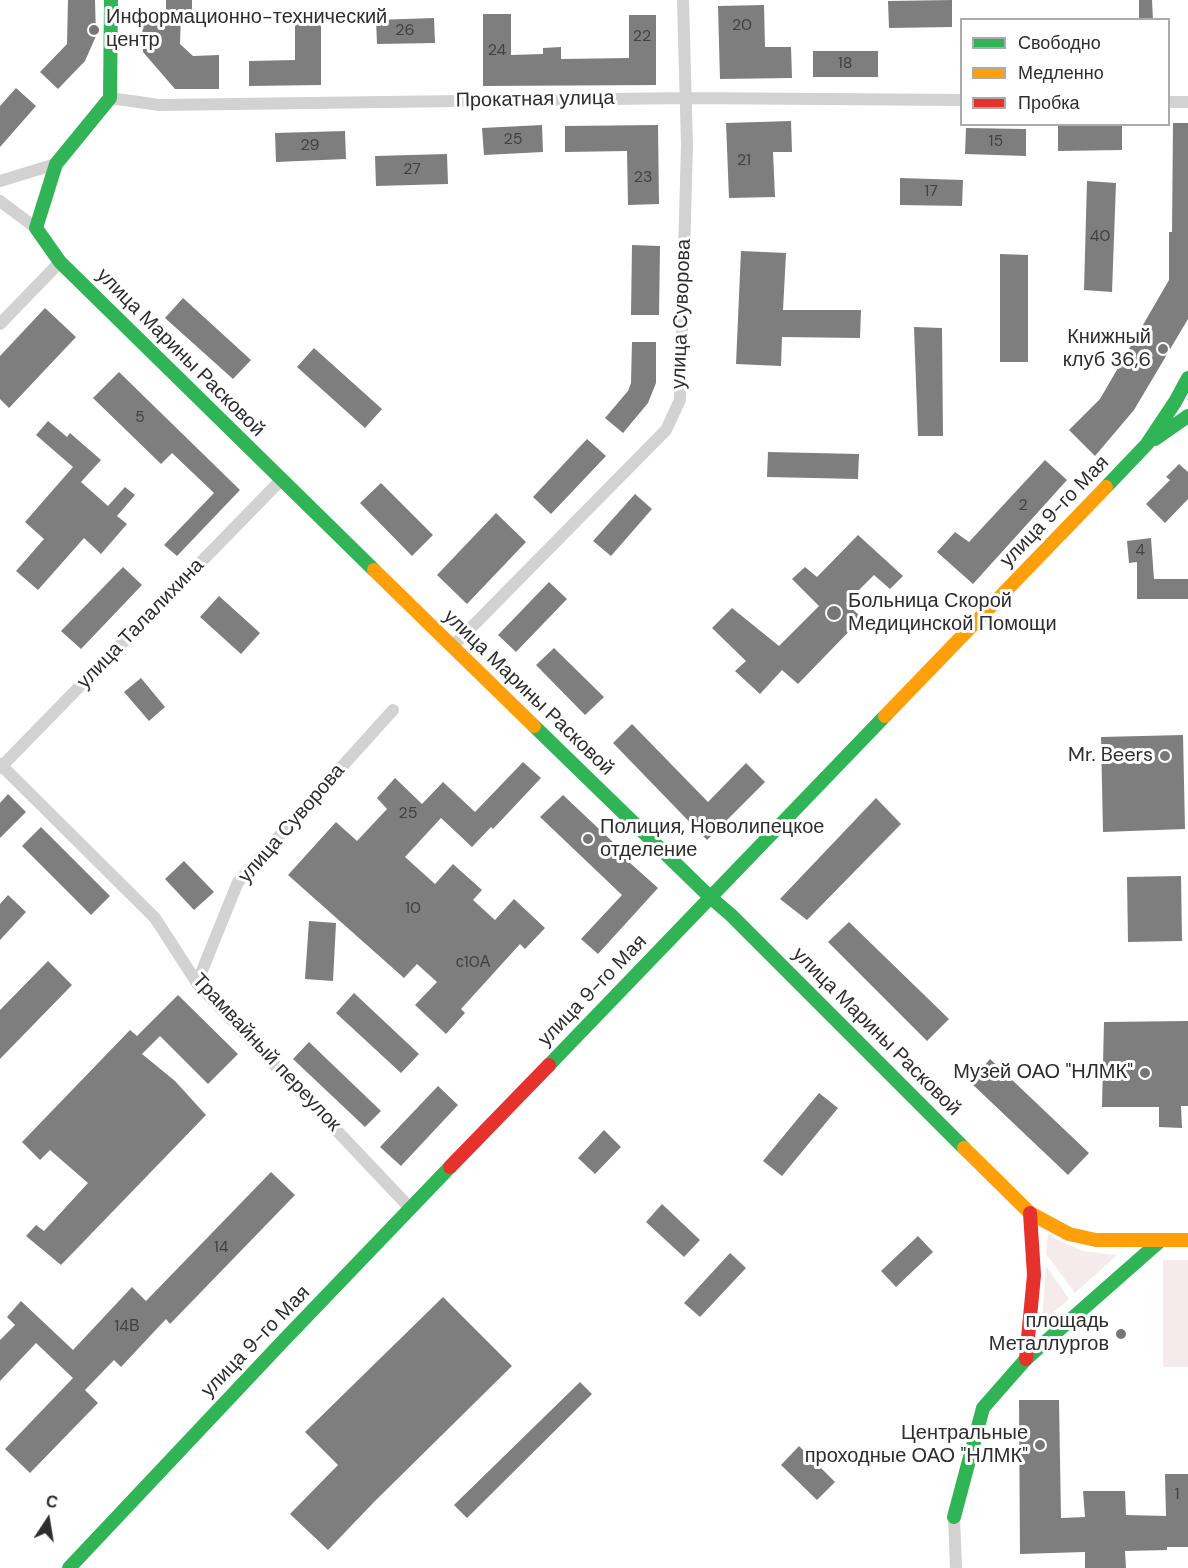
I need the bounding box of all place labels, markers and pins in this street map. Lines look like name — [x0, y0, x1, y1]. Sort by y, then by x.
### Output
place label: Информационно-технический центр — [106, 6, 387, 53]
marker: Информационно-технический центр — [87, 23, 101, 37]
place label: Книжный клуб 36,6 — [1063, 326, 1151, 373]
marker: Книжный клуб 36,6 — [1156, 342, 1170, 356]
place label: Больница Скорой Медицинской Помощи — [848, 590, 1057, 637]
marker: Больница Скорой Медицинской Помощи — [825, 604, 843, 622]
place label: Mr. Beers — [1068, 744, 1153, 768]
marker: Mr. Beers — [1158, 749, 1172, 763]
place label: Полиция, Новолипецкое отделение — [600, 816, 824, 863]
marker: Полиция, Новолипецкое отделение — [581, 832, 595, 846]
place label: Музей ОАО "НЛМК" — [953, 1061, 1133, 1085]
marker: Музей ОАО "НЛМК" — [1138, 1066, 1152, 1080]
place label: площадь Металлургов — [989, 1310, 1109, 1357]
marker: площадь Металлургов — [1114, 1327, 1128, 1341]
place label: Центральные проходные ОАО "НЛМК" — [805, 1422, 1028, 1469]
marker: Центральные проходные ОАО "НЛМК" — [1033, 1438, 1047, 1452]

